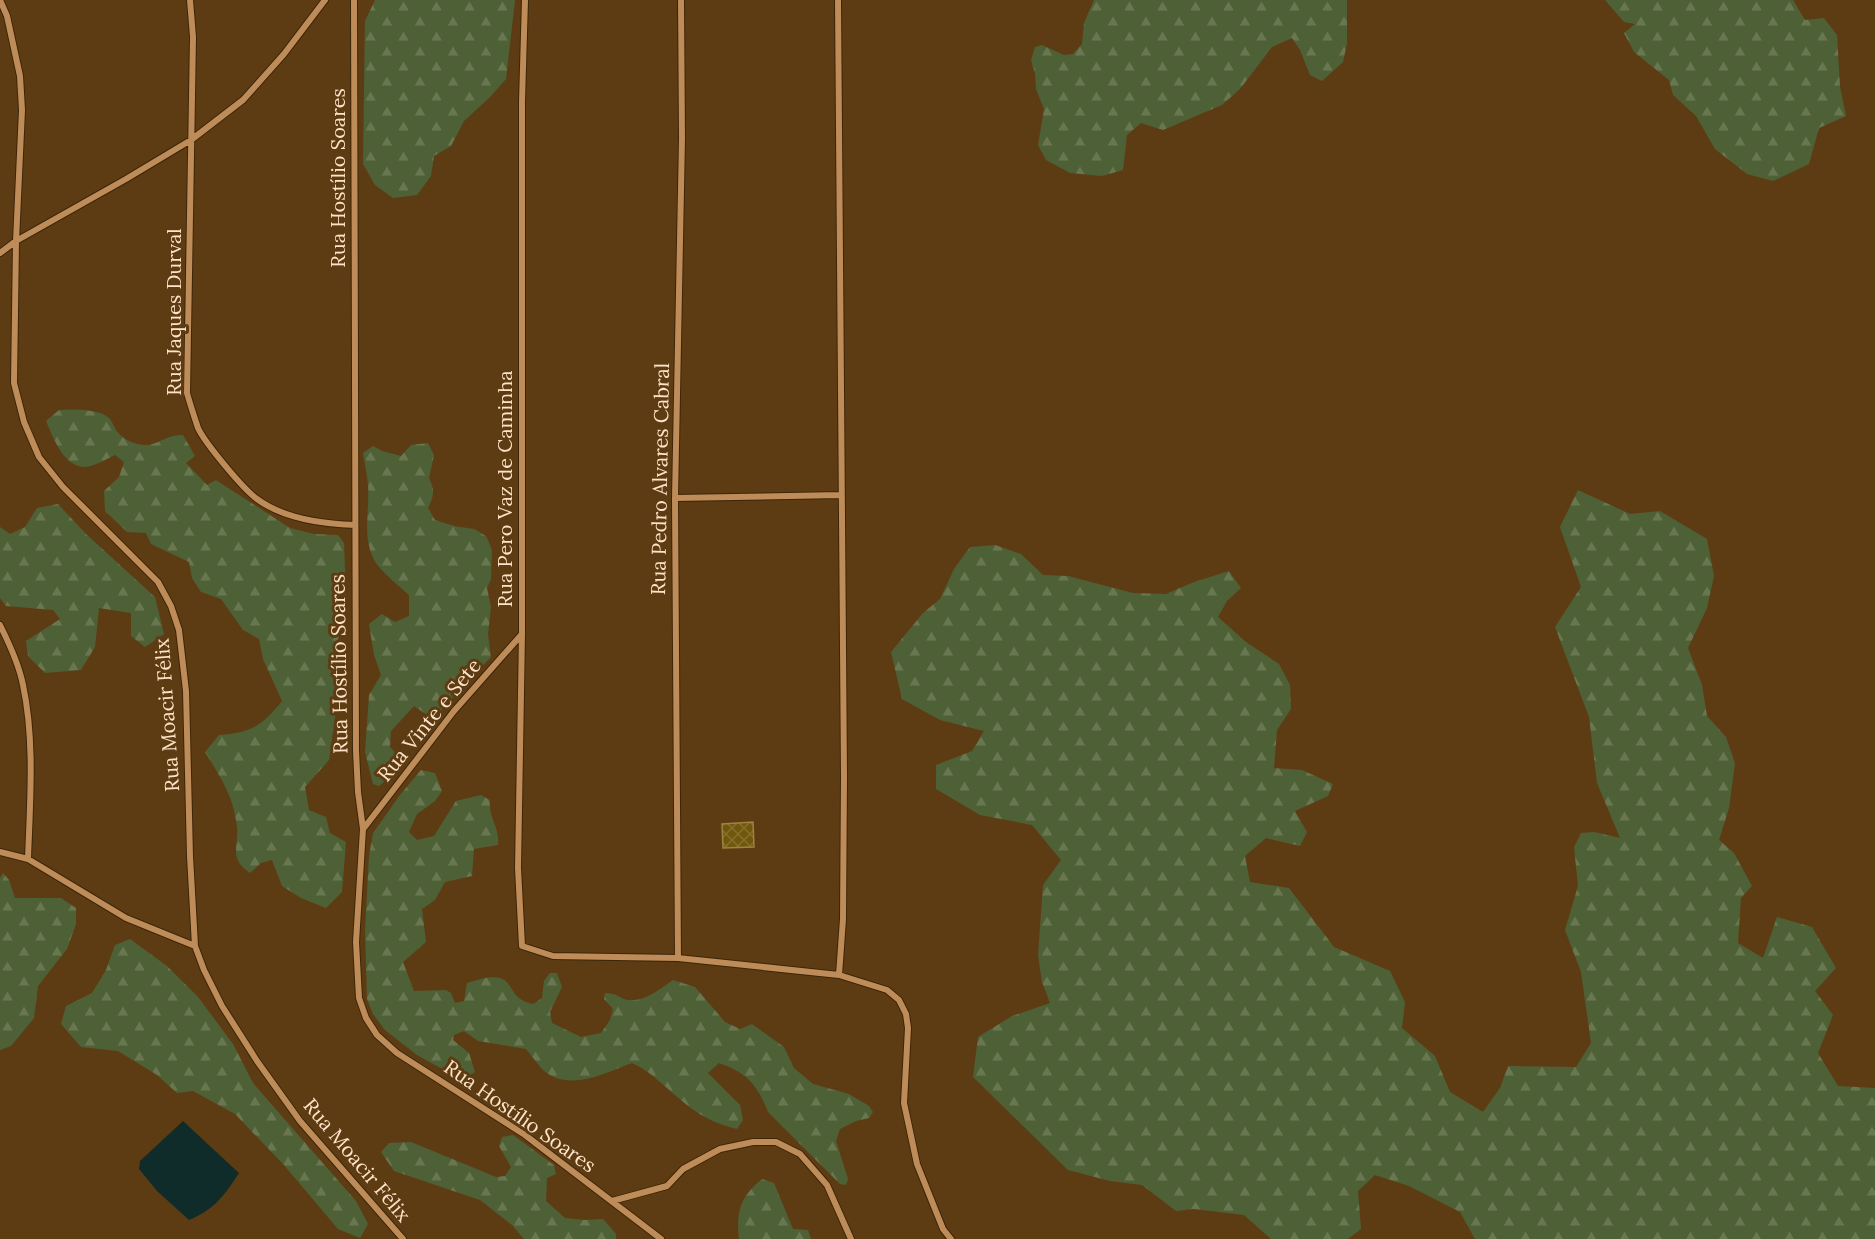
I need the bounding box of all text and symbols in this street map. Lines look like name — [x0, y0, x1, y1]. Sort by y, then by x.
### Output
street label: Rua Hostílio Soares — [325, 88, 350, 268]
street label: Rua Jaques Durval — [161, 228, 186, 396]
street label: Rua Pedro Alvares Cabral — [645, 363, 674, 595]
street label: Rua Pero Vaz de Caminha — [492, 371, 517, 608]
street label: Rua Hostílio Soares — [324, 574, 353, 754]
street label: Rua Moacir Félix — [149, 637, 184, 793]
street label: Rua Vinte e Sete — [371, 653, 486, 786]
street label: Rua Hostílio Soares — [440, 1054, 601, 1177]
street label: Rua Moacir Félix — [298, 1093, 417, 1227]

